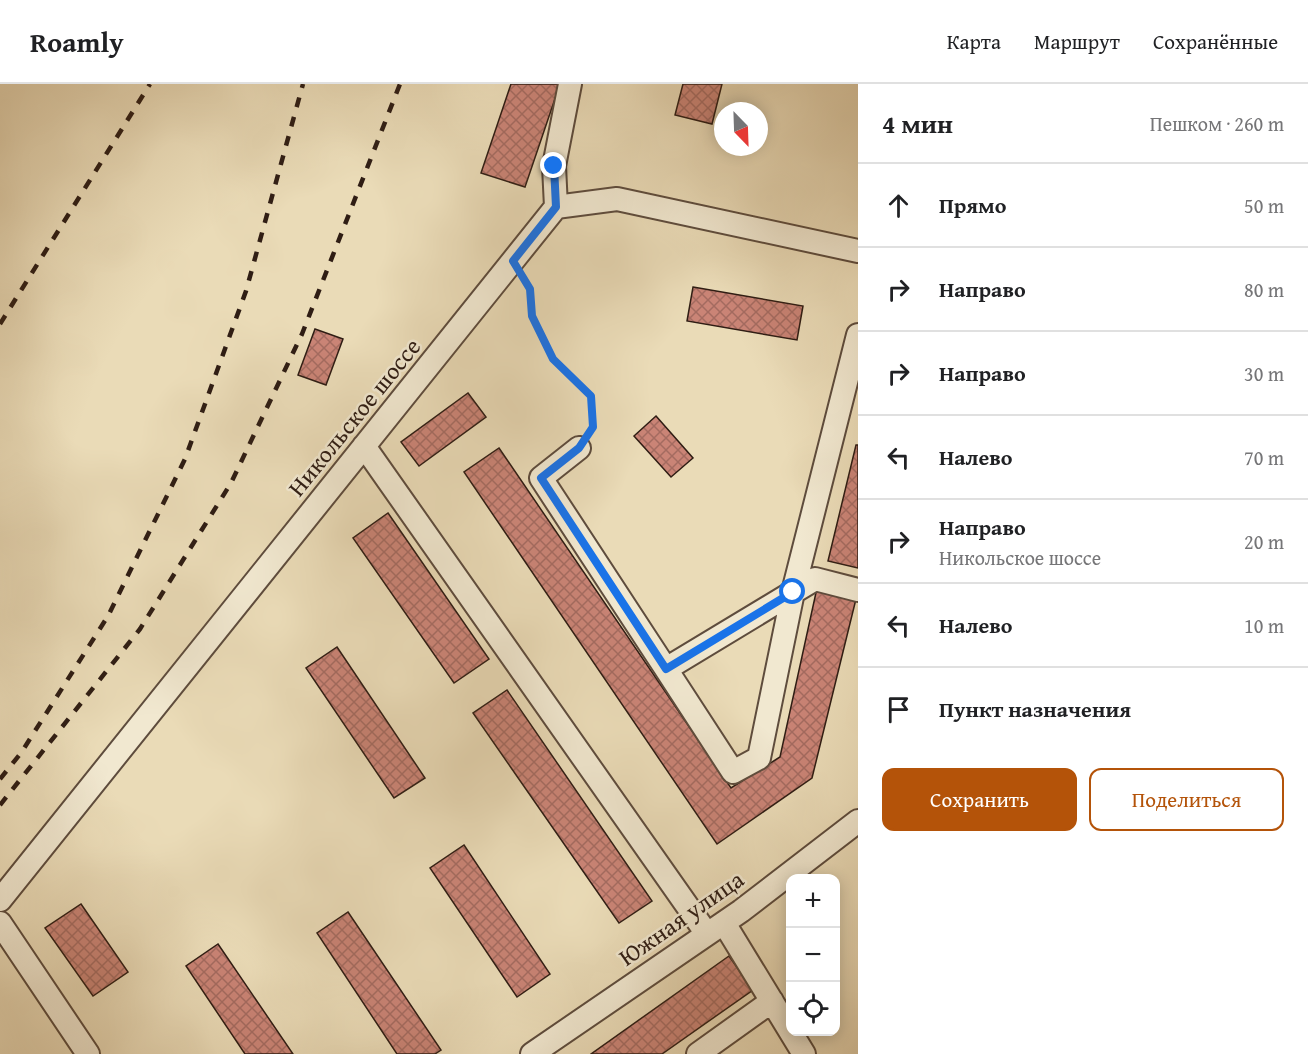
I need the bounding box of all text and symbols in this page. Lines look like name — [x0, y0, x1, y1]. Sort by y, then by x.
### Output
text: Roamly — [30, 21, 124, 62]
text: Карта — [947, 26, 1001, 57]
text: Маршрут — [1034, 26, 1120, 57]
text: Сохранённые — [1153, 26, 1278, 57]
north arrow — [714, 102, 768, 156]
text: 4 мин — [882, 104, 953, 143]
text: Пешком · 260 m — [1150, 109, 1284, 138]
route end — [540, 152, 566, 178]
icon: ahead — [882, 189, 915, 222]
text: Прямо — [939, 189, 1006, 221]
text: 50 m — [1244, 191, 1284, 220]
icon: right — [882, 273, 915, 306]
text: Направо — [939, 273, 1026, 305]
text: 80 m — [1244, 275, 1284, 304]
street label: Никольское шоссе — [279, 330, 429, 504]
icon: right — [882, 357, 915, 390]
text: Направо — [939, 357, 1026, 389]
text: 30 m — [1244, 359, 1284, 388]
icon: left — [882, 441, 915, 474]
text: Налево — [939, 441, 1012, 473]
text: 70 m — [1244, 443, 1284, 472]
text: Направо — [939, 511, 1026, 543]
icon: right — [882, 525, 915, 558]
text: 20 m — [1244, 527, 1284, 556]
text: Никольское шоссе — [939, 543, 1101, 572]
route start — [779, 578, 805, 604]
icon: left — [882, 609, 915, 642]
text: Налево — [939, 609, 1012, 641]
text: 10 m — [1244, 611, 1284, 640]
icon: arrive — [882, 693, 915, 726]
text: Пункт назначения — [939, 693, 1131, 725]
button: Сохранить — [882, 768, 1077, 831]
button: Поделиться — [1089, 768, 1284, 831]
street label: Южная улица — [611, 862, 751, 974]
map controls — [786, 874, 840, 1036]
button: + — [786, 874, 840, 928]
button: − — [786, 928, 840, 982]
button: locate — [786, 982, 840, 1036]

